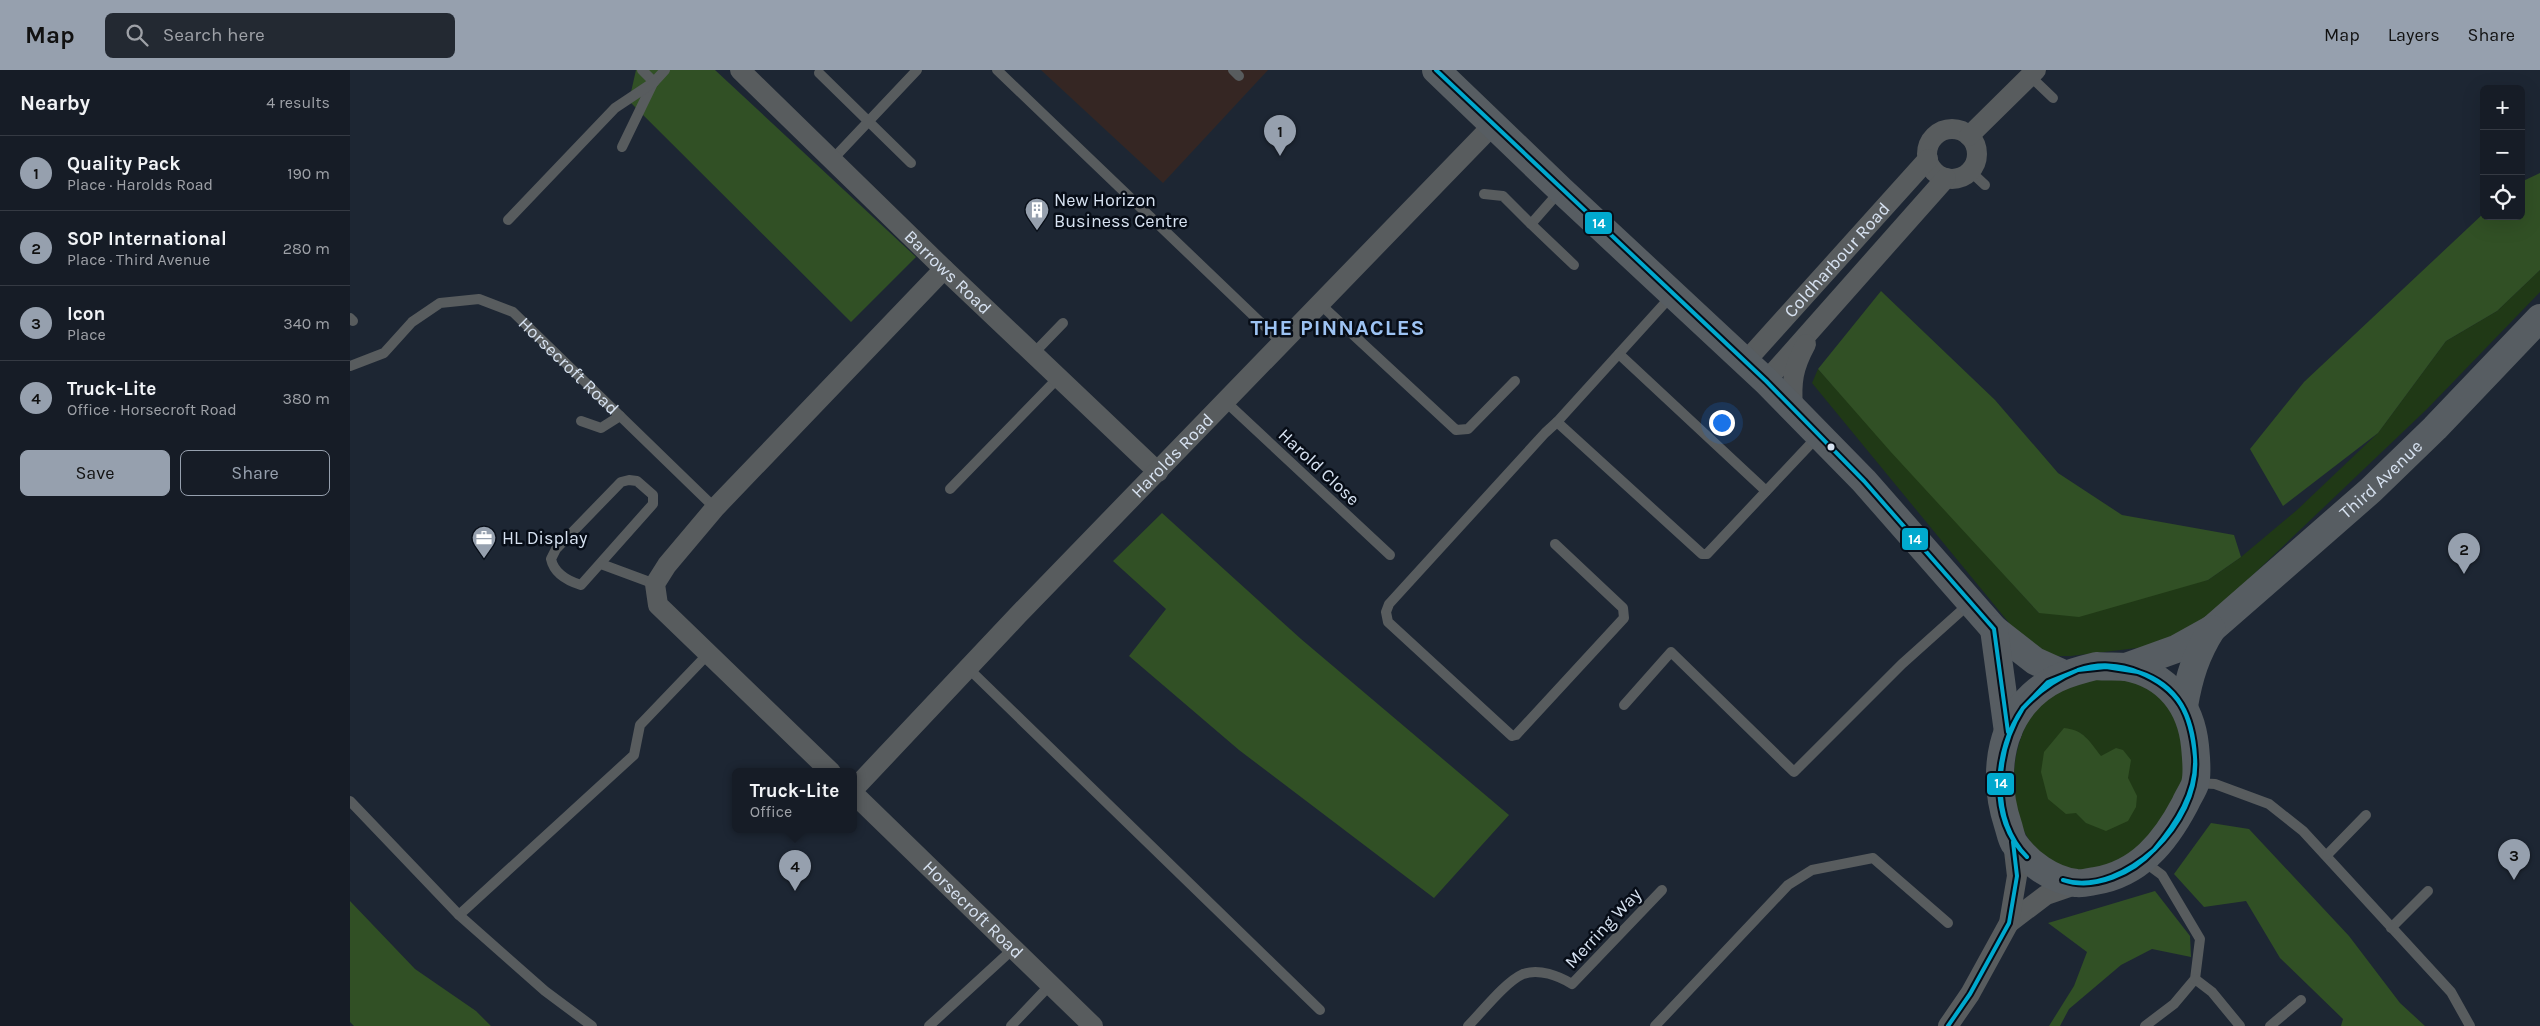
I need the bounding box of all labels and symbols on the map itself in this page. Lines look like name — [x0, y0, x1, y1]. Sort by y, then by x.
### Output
pin: 1 — [1264, 115, 1296, 156]
place label: New Horizon Business Centre — [1054, 189, 1188, 232]
building icon: New Horizon Business Centre — [1024, 197, 1050, 231]
street label: Coldharbour Road — [1779, 198, 1895, 322]
line badge: 14 — [1584, 211, 1613, 235]
text: 14 — [1592, 215, 1606, 232]
street label: Barrows Road — [900, 225, 996, 319]
street label: Horsecroft Road — [514, 312, 623, 420]
district label: THE PINNACLES — [1250, 315, 1426, 341]
street label: Harolds Road — [1127, 409, 1218, 503]
your location — [1709, 410, 1735, 436]
street label: Harold Close — [1274, 424, 1364, 510]
street label: Third Avenue — [2335, 435, 2427, 524]
unlabelled marker — [1826, 442, 1836, 452]
office icon: HL Display — [471, 525, 497, 559]
place label: HL Display — [502, 527, 588, 549]
line badge: 14 — [1901, 527, 1929, 551]
text: 14 — [1908, 531, 1922, 548]
pin: 2 — [2448, 533, 2480, 574]
line badge: 14 — [1986, 772, 2015, 796]
text: 14 — [1994, 775, 2008, 792]
pin: 3 — [2498, 839, 2530, 880]
pin: 4 — [779, 850, 811, 891]
street label: Horsecroft Road — [918, 856, 1028, 963]
street label: Merring Way — [1560, 883, 1646, 973]

